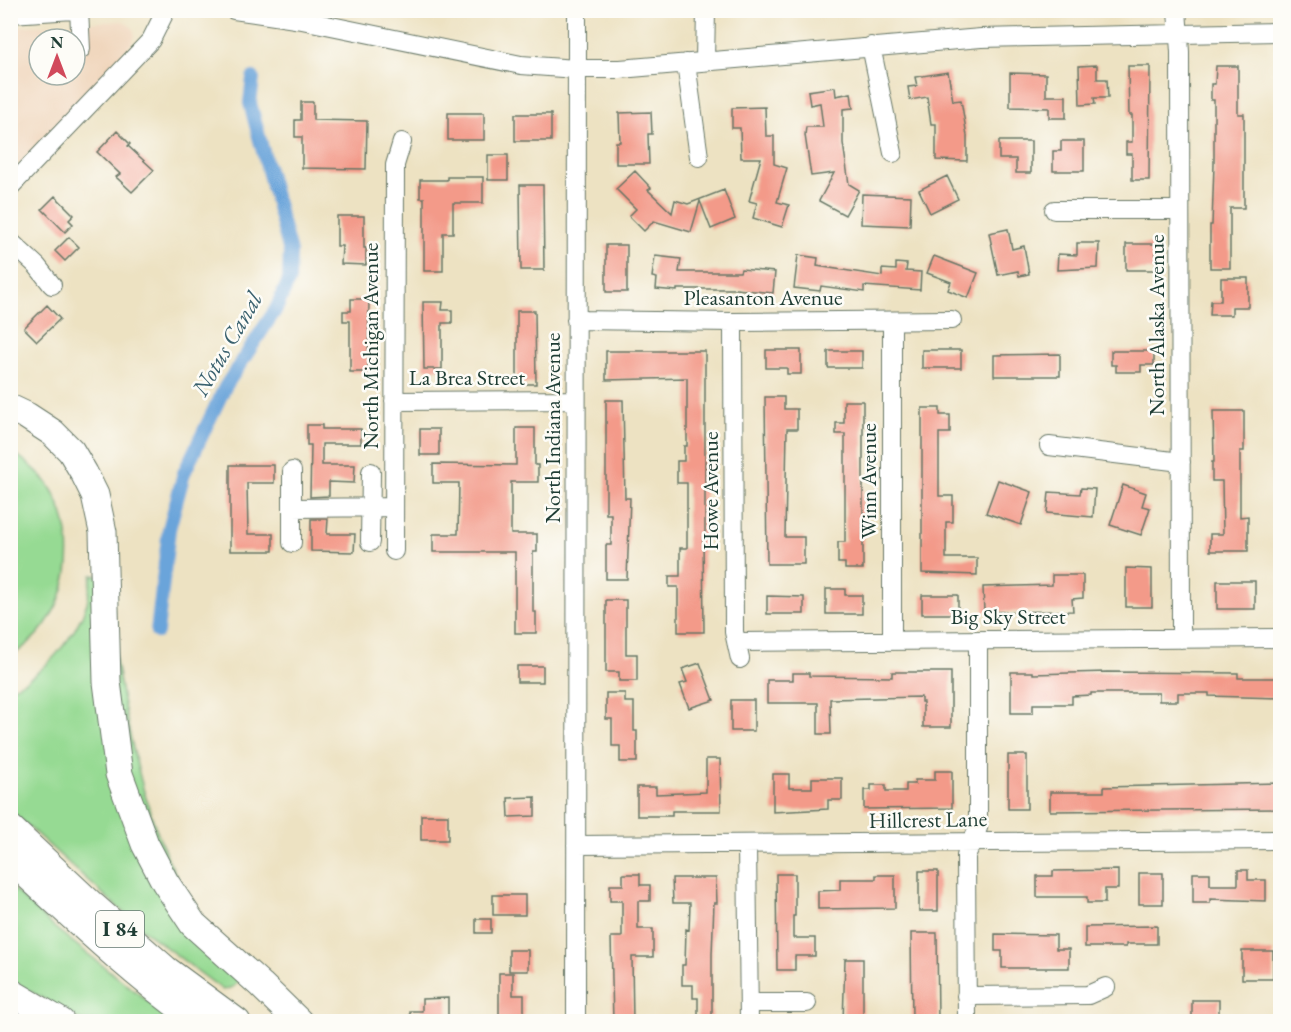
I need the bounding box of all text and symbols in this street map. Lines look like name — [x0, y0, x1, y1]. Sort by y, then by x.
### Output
north arrow — [27, 27, 87, 87]
text: N — [51, 32, 64, 53]
street label: North Alaska Avenue — [1142, 234, 1171, 416]
street label: North Michigan Avenue — [356, 242, 385, 449]
street label: Pleasanton Avenue — [683, 283, 843, 312]
water label: Notus Canal — [184, 285, 269, 402]
street label: North Indiana Avenue — [538, 332, 567, 523]
street label: La Brea Street — [409, 363, 525, 392]
street label: Winn Avenue — [854, 423, 883, 539]
street label: Howe Avenue — [696, 431, 725, 551]
street label: Big Sky Street — [950, 602, 1066, 631]
street label: Hillcrest Lane — [868, 804, 988, 835]
road number: I 84 — [96, 911, 144, 947]

